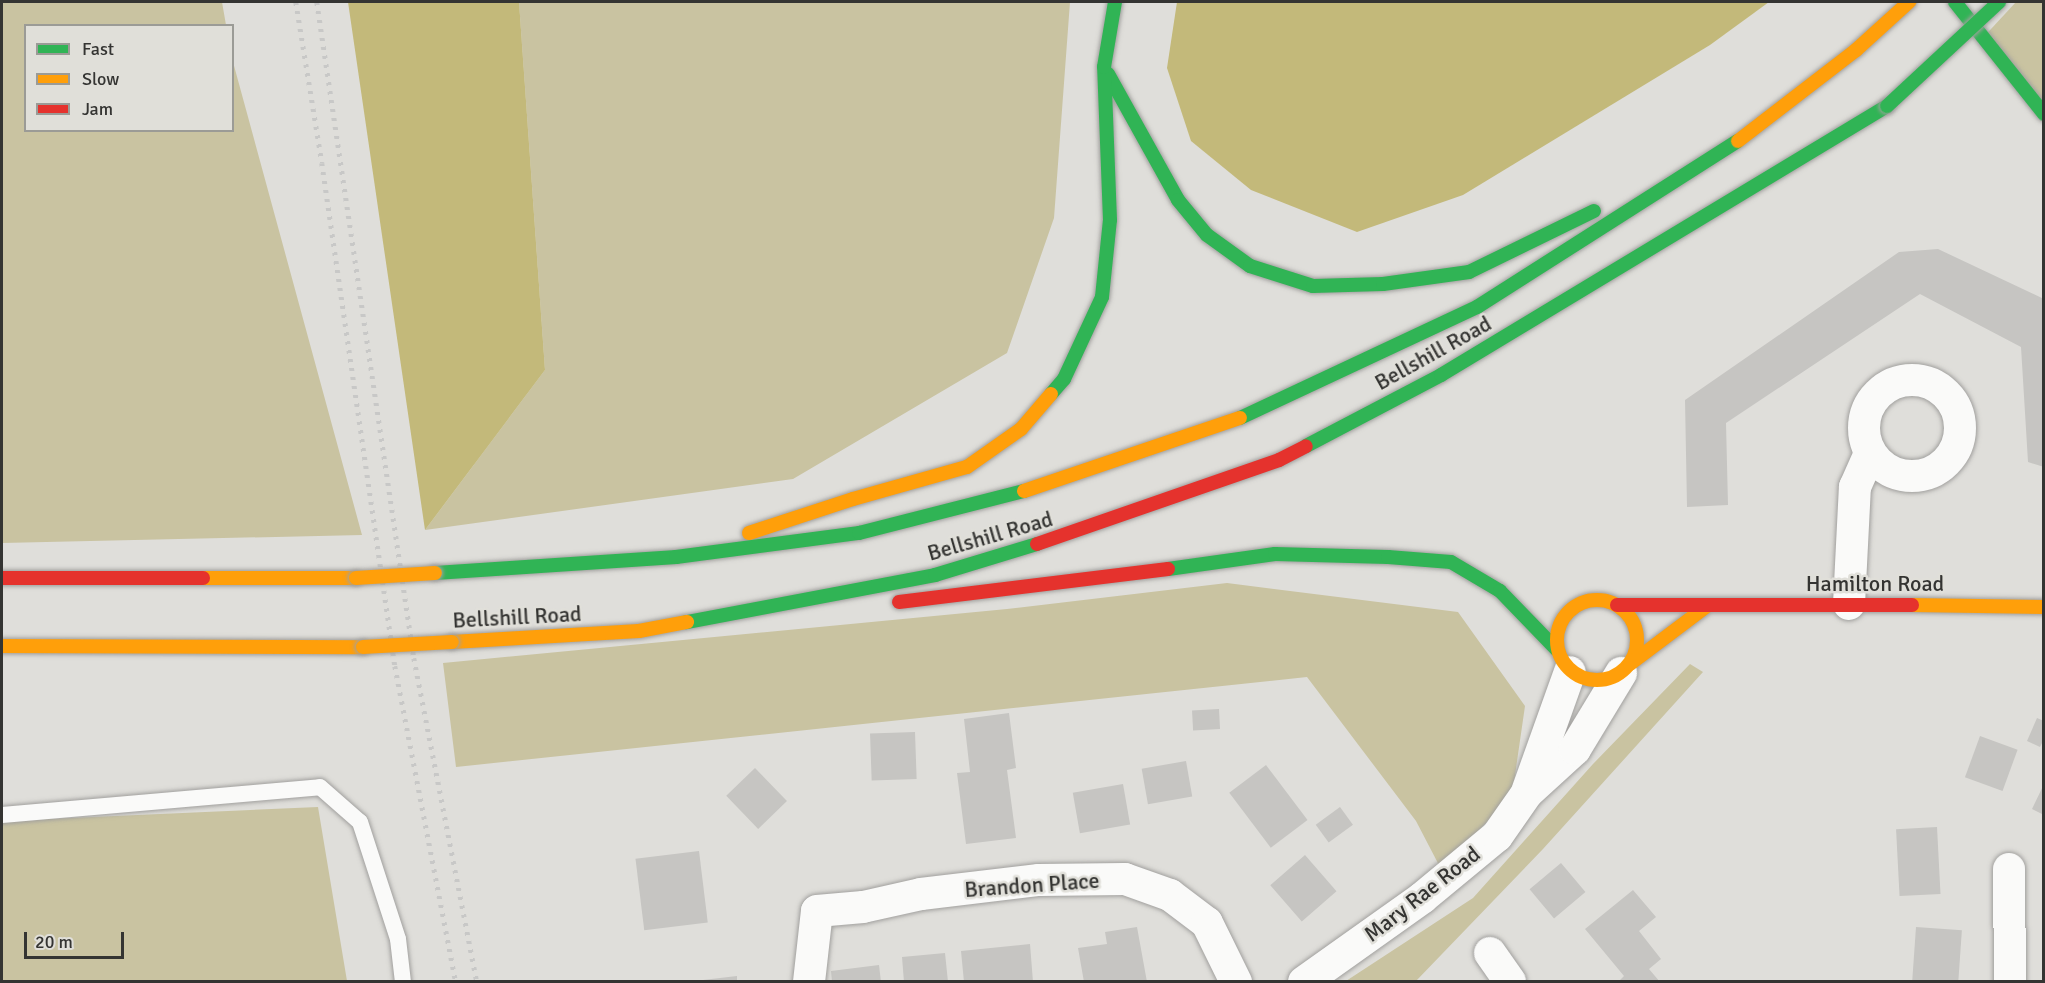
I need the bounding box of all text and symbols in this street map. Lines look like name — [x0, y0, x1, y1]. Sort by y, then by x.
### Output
legend — [24, 24, 234, 132]
text: Fast — [82, 38, 114, 60]
text: Slow — [82, 68, 119, 90]
text: Jam — [82, 98, 113, 120]
street label: Bellshill Road — [1370, 310, 1496, 396]
street label: Bellshill Road — [924, 506, 1056, 566]
street label: Hamilton Road — [1806, 571, 1944, 597]
street label: Bellshill Road — [452, 600, 582, 634]
street label: Mary Rae Road — [1359, 841, 1485, 947]
street label: Brandon Place — [964, 867, 1100, 903]
scale bar — [27, 920, 128, 958]
text: 20 m — [35, 931, 73, 953]

